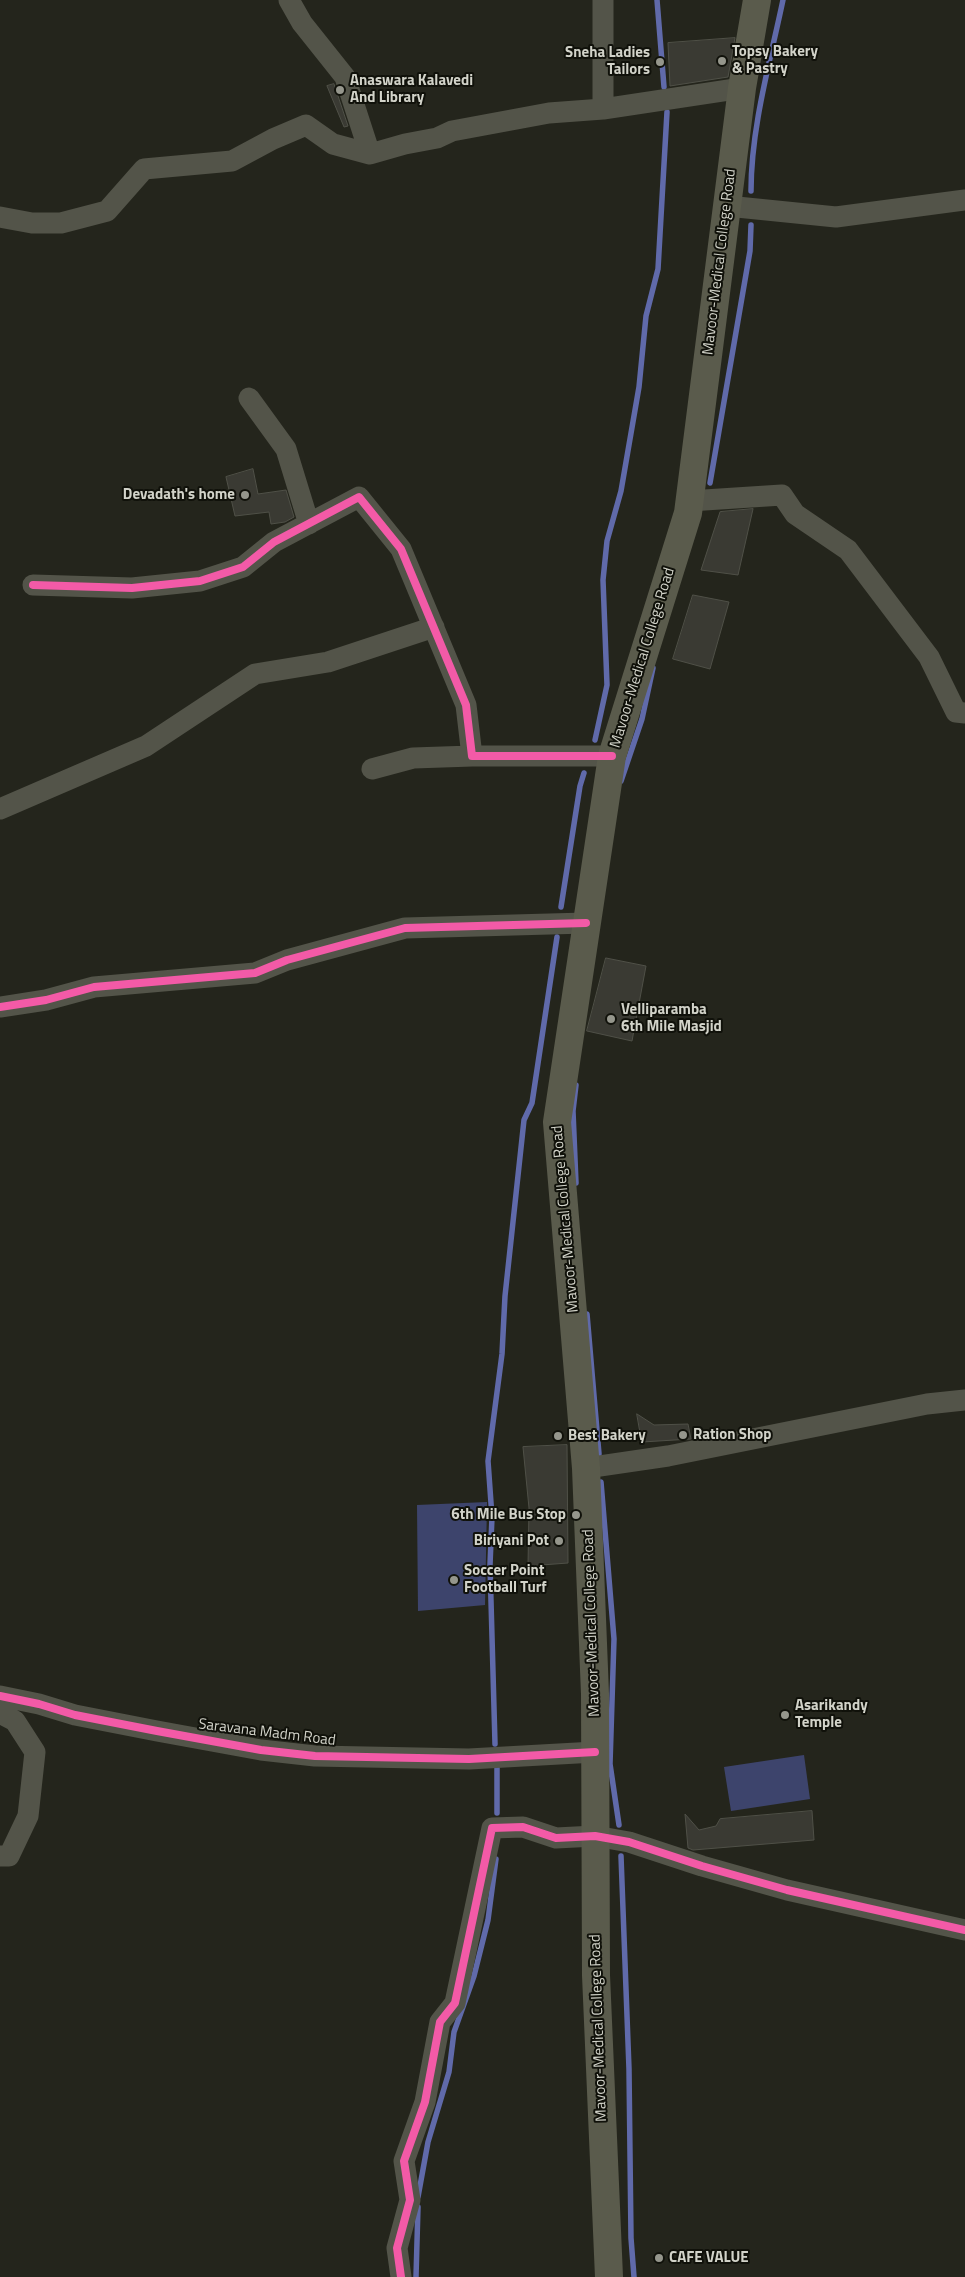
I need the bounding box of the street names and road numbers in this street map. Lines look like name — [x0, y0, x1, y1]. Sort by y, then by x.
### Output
street label: Mavoor-Medical College Road — [700, 168, 740, 356]
street label: Mavoor-Medical College Road — [607, 566, 679, 750]
street label: Mavoor-Medical College Road — [549, 1125, 583, 1313]
street label: Mavoor-Medical College Road — [580, 1529, 604, 1717]
street label: Saravana Madm Road — [197, 1716, 337, 1750]
street label: Mavoor-Medical College Road — [587, 1934, 611, 2122]

